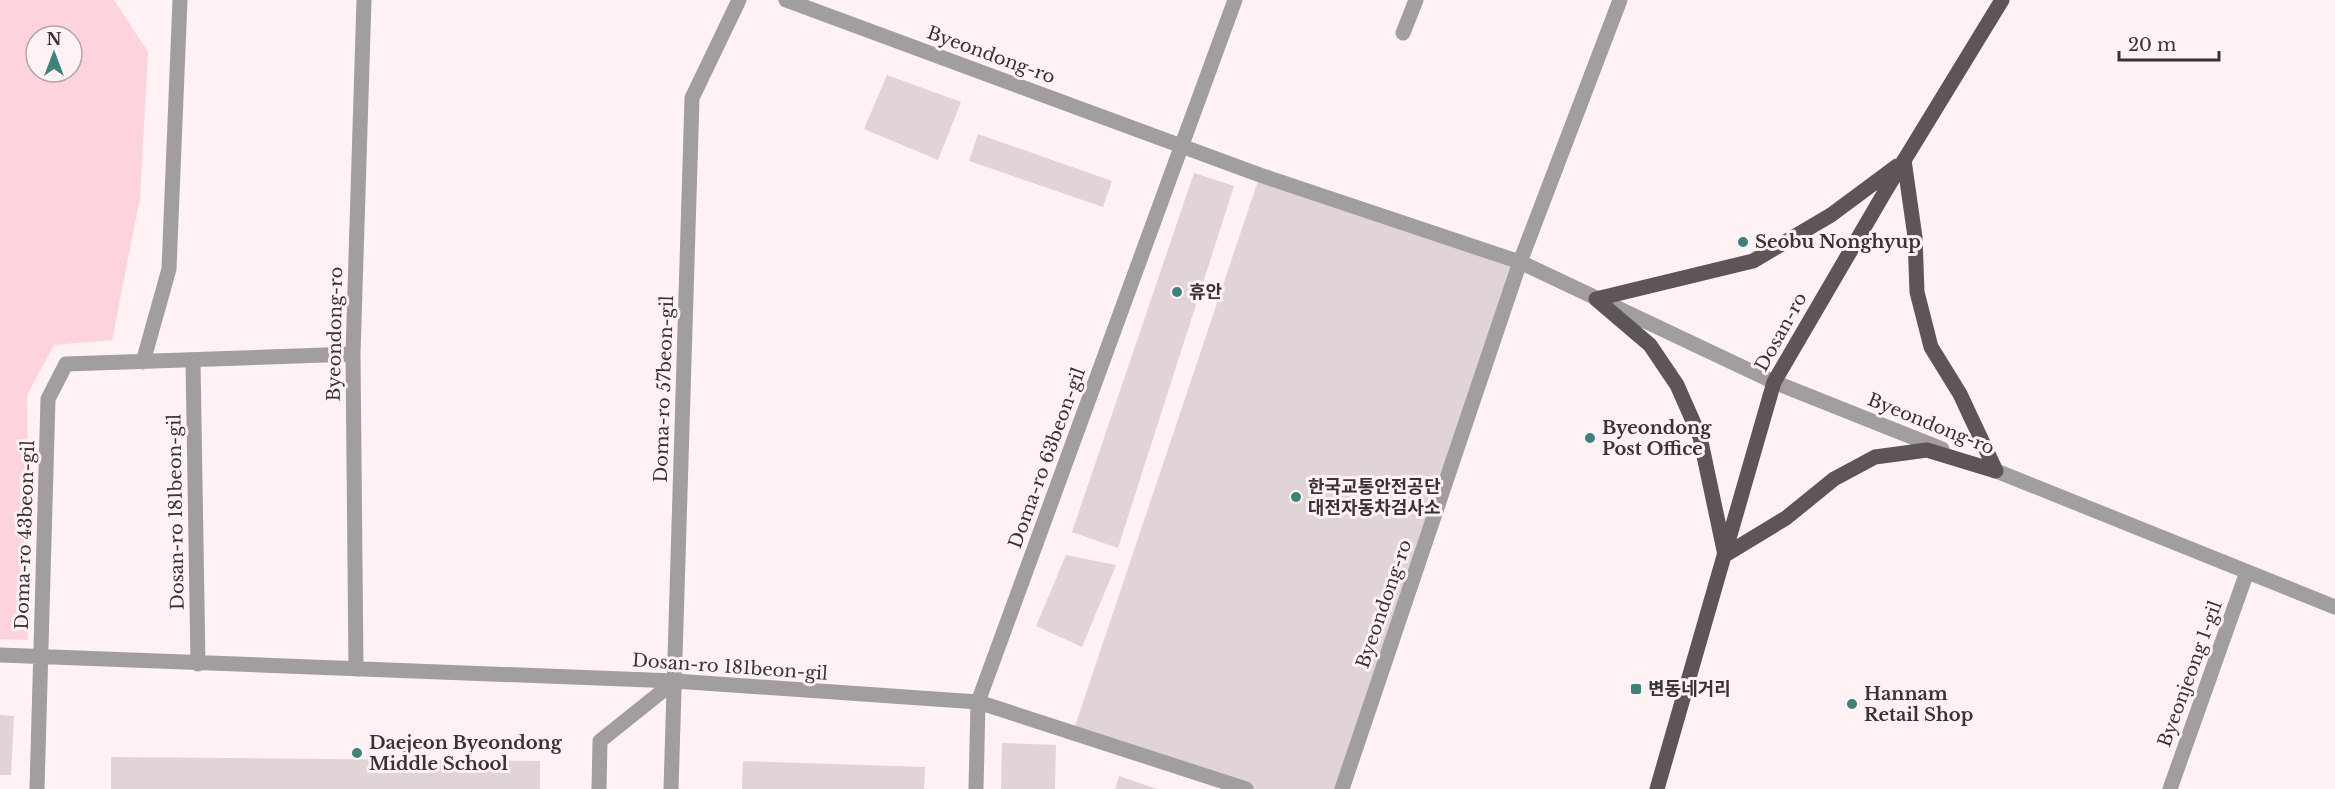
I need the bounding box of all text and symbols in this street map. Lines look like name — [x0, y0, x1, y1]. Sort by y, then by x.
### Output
street label: Byeondong-ro — [924, 22, 1058, 88]
north arrow — [24, 24, 84, 84]
scale bar — [2119, 24, 2220, 62]
text: N — [46, 29, 62, 49]
text: 20 m — [2128, 34, 2176, 56]
place label: Seobu Nonghyup — [1755, 231, 1921, 253]
marker: Seobu Nonghyup — [1736, 235, 1750, 249]
street label: Byeondong-ro — [323, 267, 347, 401]
place label: 휴안 — [1189, 281, 1223, 303]
marker: 휴안 — [1170, 285, 1184, 299]
street label: Dosan-ro — [1750, 289, 1812, 375]
street label: Doma-ro 57beon-gil — [650, 295, 678, 483]
street label: Doma-ro 63beon-gil — [1004, 365, 1090, 551]
street label: Byeondong-ro — [1864, 389, 1998, 459]
street label: Dosan-ro 181beon-gil — [163, 414, 189, 610]
place label: Byeondong Post Office — [1602, 417, 1712, 460]
marker: Byeondong Post Office — [1583, 431, 1597, 445]
street label: Doma-ro 43beon-gil — [11, 440, 39, 630]
place label: 한국교통안전공단 대전자동차검사소 — [1308, 476, 1441, 519]
marker: 한국교통안전공단 대전자동차검사소 — [1289, 490, 1303, 504]
street label: Byeondong-ro — [1352, 537, 1416, 671]
street label: Byeonjeong 1-gil — [2153, 598, 2227, 750]
street label: Dosan-ro 181beon-gil — [631, 649, 829, 685]
place label: 변동네거리 — [1648, 678, 1731, 700]
marker: 변동네거리 — [1629, 682, 1643, 696]
place label: Hannam Retail Shop — [1864, 683, 1973, 726]
marker: Hannam Retail Shop — [1845, 697, 1859, 711]
place label: Daejeon Byeondong Middle School — [369, 732, 563, 775]
marker: Daejeon Byeondong Middle School — [350, 746, 364, 760]

